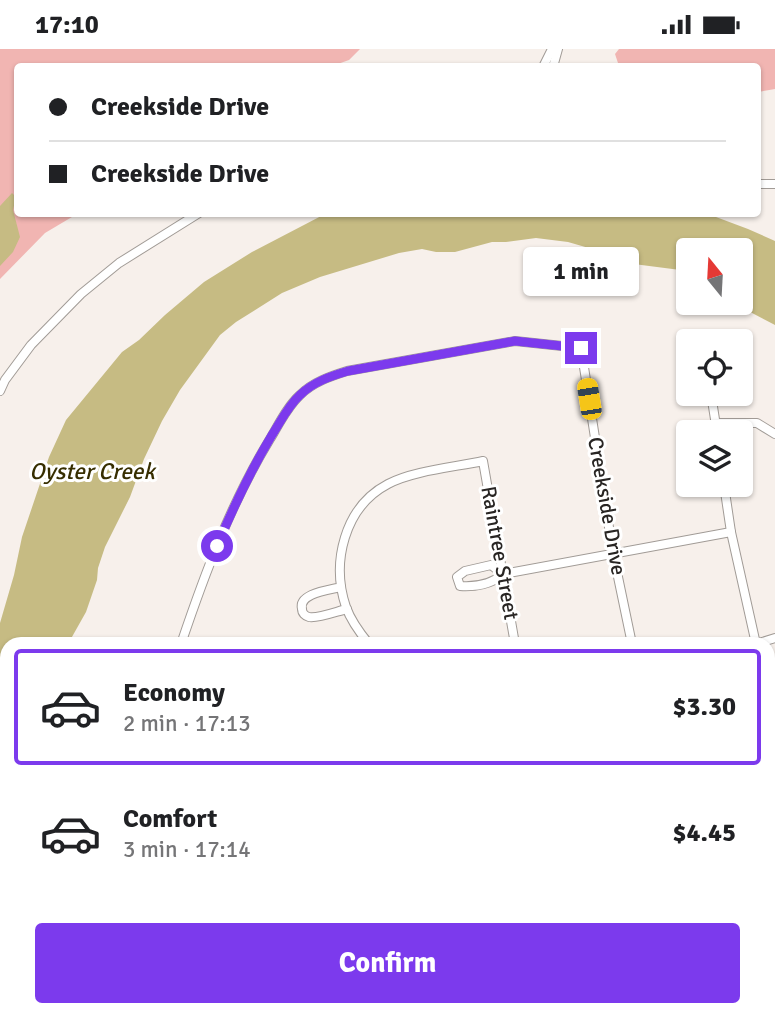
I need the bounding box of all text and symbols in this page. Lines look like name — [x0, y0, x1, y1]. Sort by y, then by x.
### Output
text: 17:10 — [35, 9, 99, 41]
text: Creekside Drive — [91, 91, 269, 123]
text: Creekside Drive — [91, 158, 269, 190]
north arrow — [676, 238, 752, 315]
map controls — [676, 238, 753, 497]
callout: 1 min — [523, 247, 639, 295]
text: 1 min — [553, 257, 609, 286]
button: locate — [676, 329, 753, 406]
route end — [565, 332, 597, 364]
car — [576, 377, 603, 421]
button: layers — [676, 420, 753, 497]
street label: Creekside Drive — [582, 435, 632, 577]
water label: Oyster Creek — [29, 457, 157, 486]
street label: Raintree Street — [475, 484, 525, 622]
route start — [201, 530, 233, 562]
icon: car — [39, 676, 102, 739]
text: Economy — [123, 677, 225, 709]
text: $3.30 — [672, 691, 736, 723]
text: 2 min · 17:13 — [123, 709, 251, 738]
icon: car — [39, 802, 102, 865]
text: Comfort — [123, 803, 217, 835]
text: $4.45 — [672, 817, 736, 849]
text: 3 min · 17:14 — [123, 835, 251, 864]
button: Confirm — [35, 923, 740, 1003]

